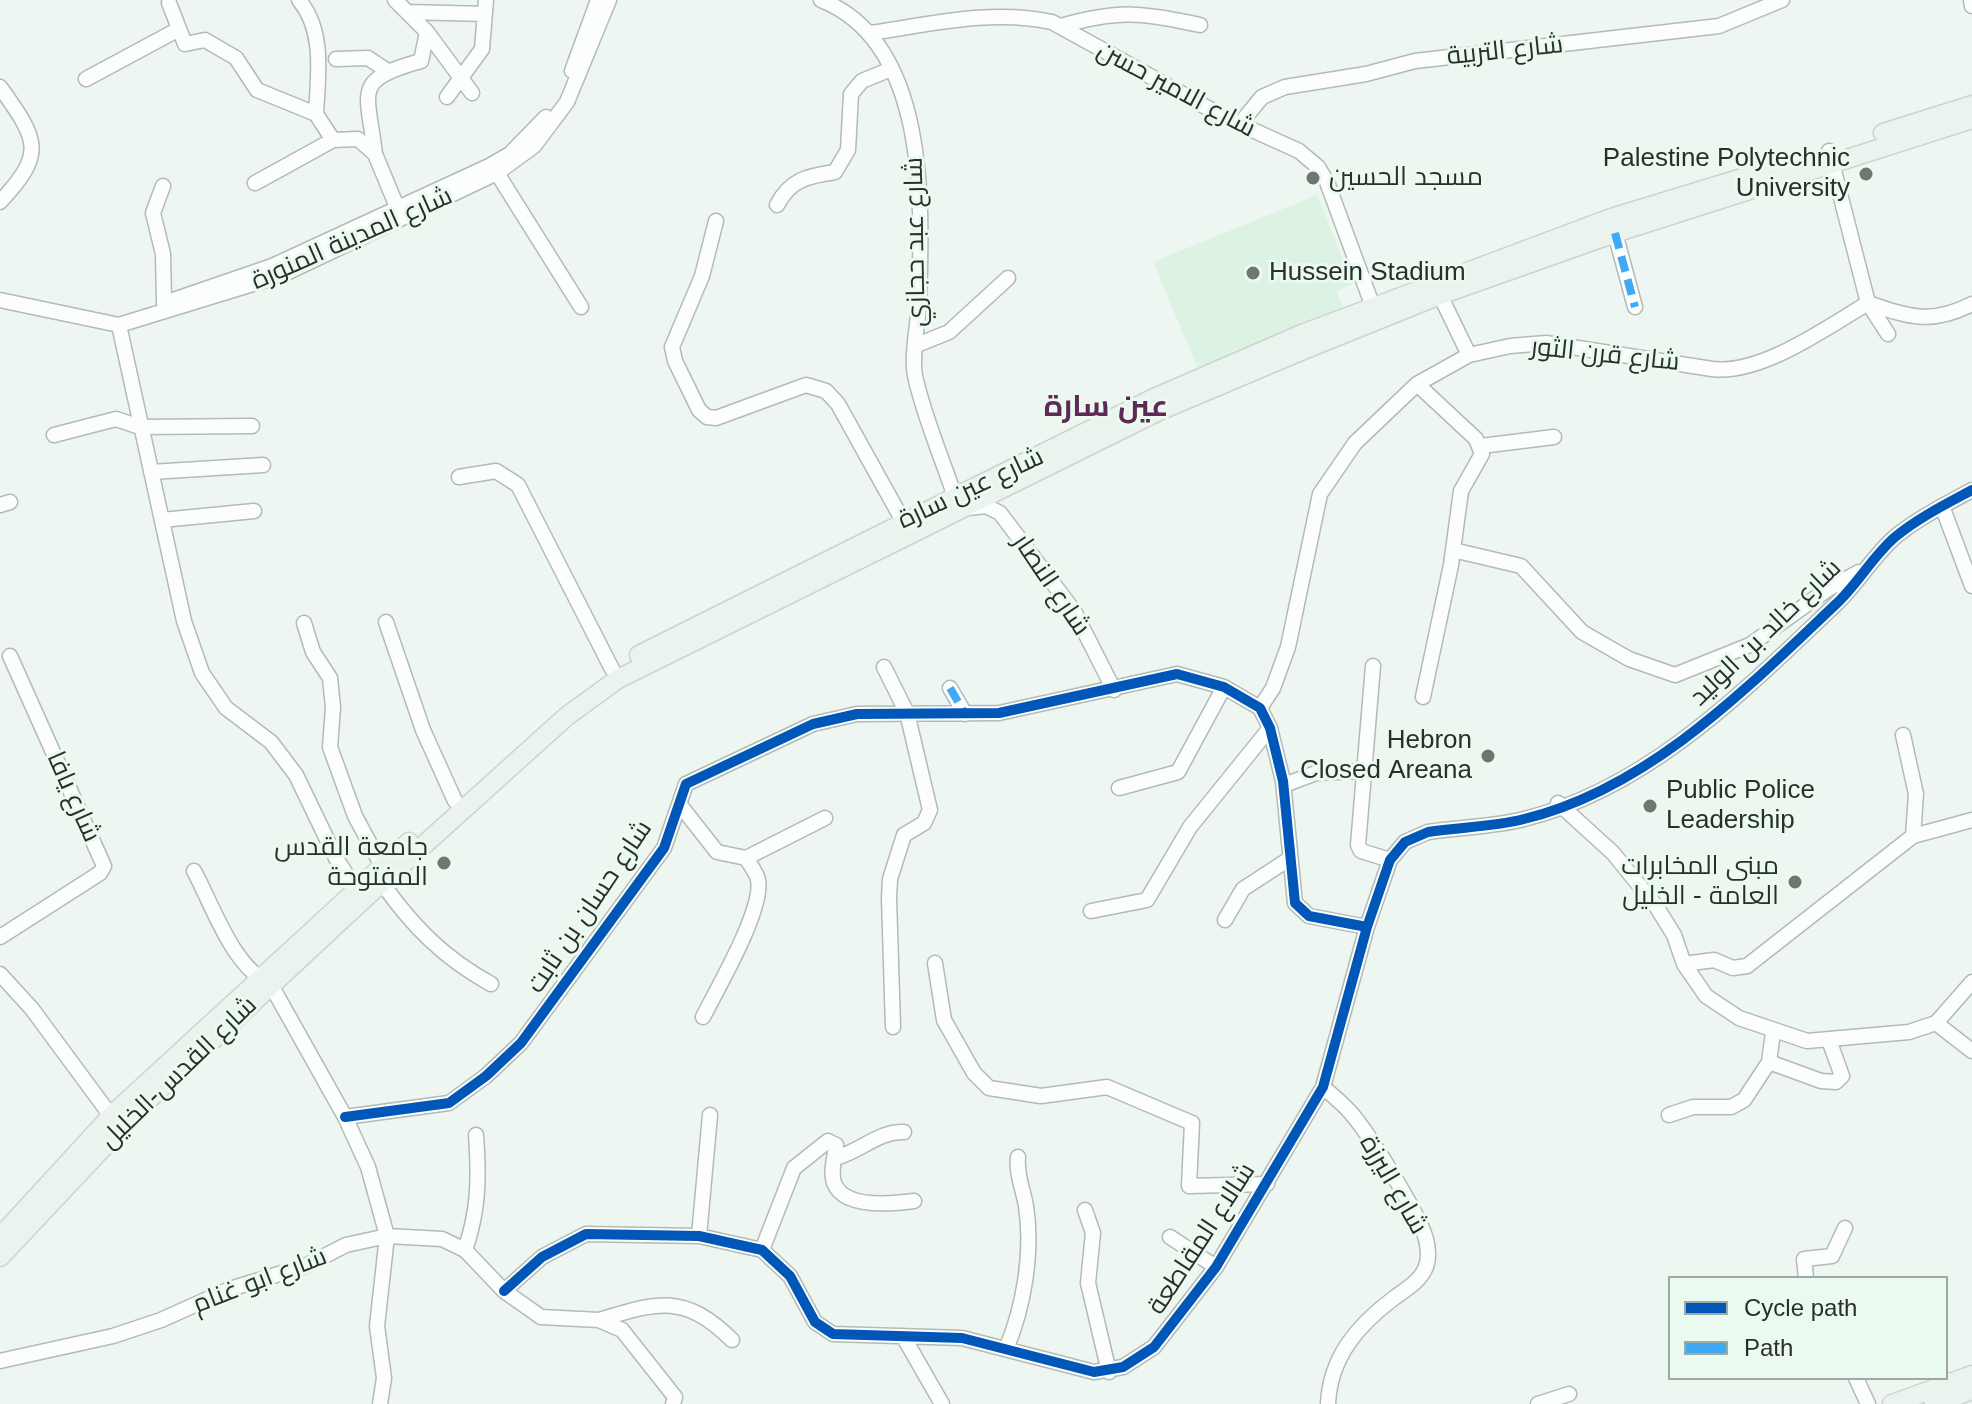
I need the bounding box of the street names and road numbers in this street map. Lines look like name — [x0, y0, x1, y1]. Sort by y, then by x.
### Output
street label: شارع التربية — [1445, 29, 1565, 73]
street label: شارع الامير حسن — [1091, 35, 1261, 145]
street label: شارع عبد حجازي — [899, 157, 933, 327]
street label: شارع المدينة المنورة — [247, 181, 457, 297]
street label: شارع قرن الثور — [1529, 332, 1681, 378]
street label: شارع عين سارة — [893, 442, 1049, 536]
street label: شارع النصار — [1006, 528, 1096, 642]
street label: شارع خالد بن الوليد — [1684, 553, 1848, 713]
street label: شارع يافا — [39, 747, 107, 847]
street label: شارع حسان بن ثابت — [521, 815, 659, 999]
street label: شارع القدس-الخليل — [94, 990, 264, 1156]
street label: شارع اليرزة — [1352, 1130, 1434, 1240]
street label: شالاع المقاطعة — [1141, 1157, 1263, 1321]
street label: شارع ابو غنام — [189, 1241, 331, 1321]

